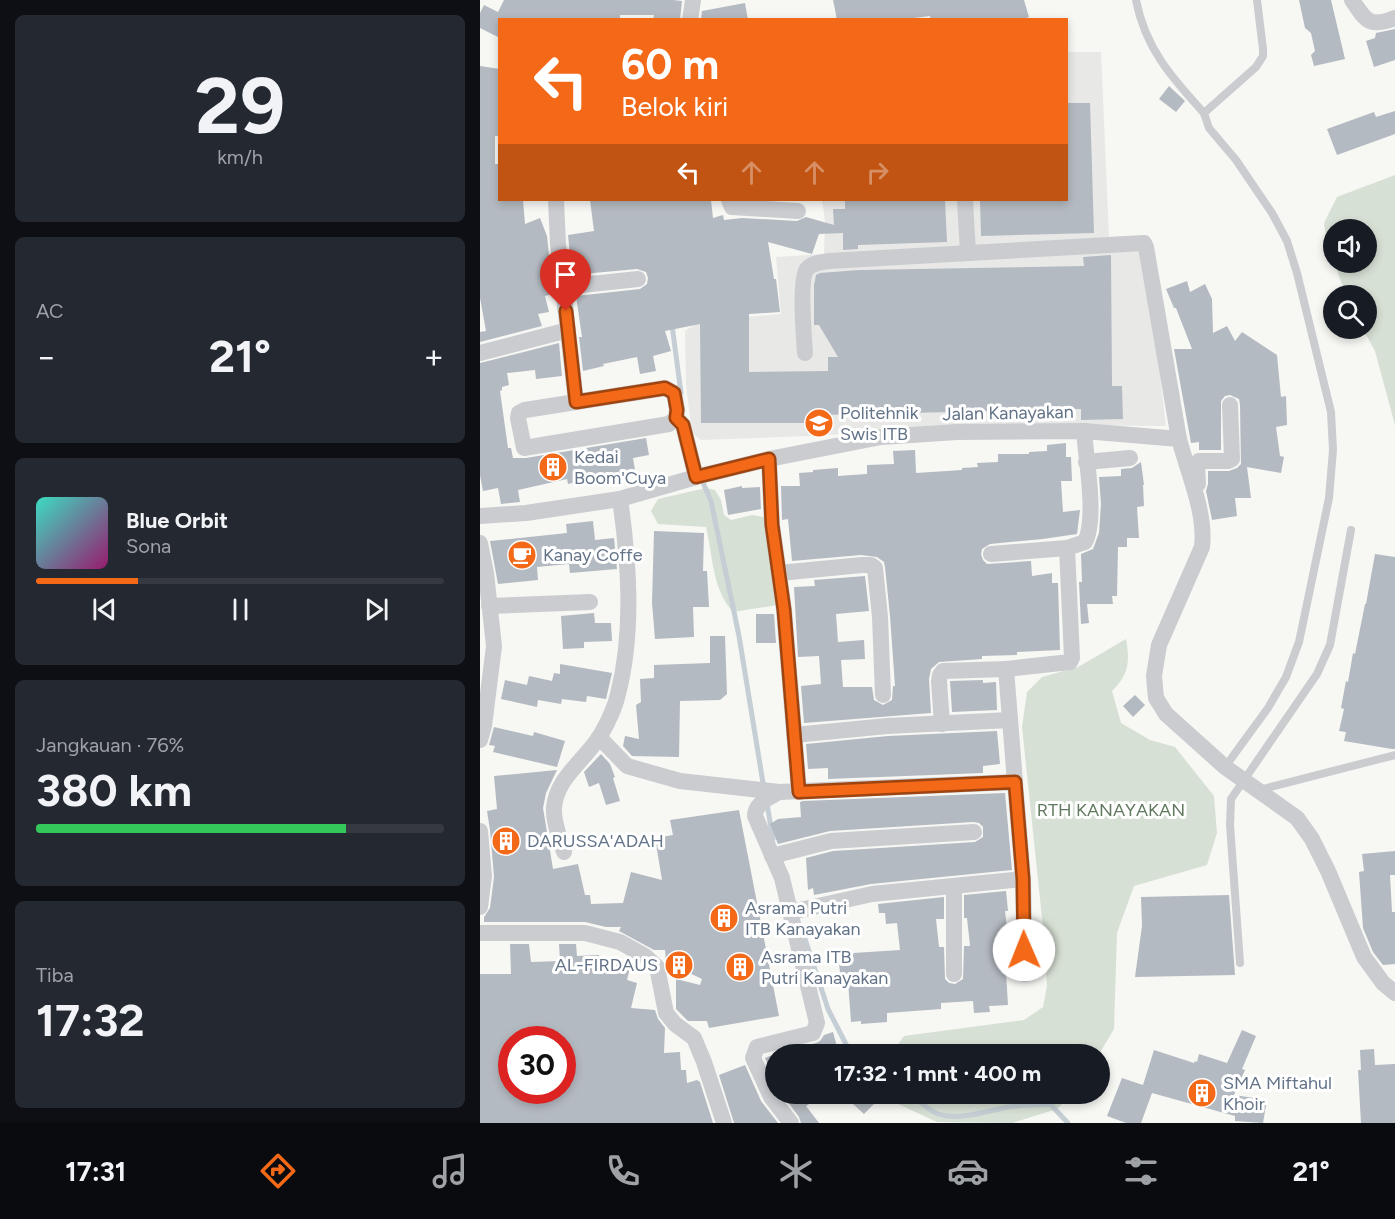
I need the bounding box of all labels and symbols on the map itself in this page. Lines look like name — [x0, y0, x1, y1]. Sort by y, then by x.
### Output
pin — [540, 249, 591, 311]
street label: Jalan Kanayakan — [942, 401, 1074, 425]
place label: Politehnik Swis ITB — [840, 402, 919, 445]
school or university icon: Politehnik Swis ITB — [803, 407, 835, 439]
place label: Kedai Boom'Cuya — [574, 446, 666, 489]
building icon: Kedai Boom'Cuya — [537, 451, 569, 483]
cafe icon: Kanay Coffe — [506, 539, 538, 571]
place label: Kanay Coffe — [543, 544, 643, 566]
park label: RTH KANAYAKAN — [1037, 799, 1185, 821]
building icon: DARUSSA'ADAH — [490, 825, 522, 857]
place label: DARUSSA'ADAH — [527, 830, 664, 852]
place label: Asrama Putri ITB Kanayakan — [745, 897, 861, 940]
building icon: Asrama Putri ITB Kanayakan — [708, 902, 740, 934]
position arrow — [992, 918, 1056, 982]
place label: Asrama ITB Putri Kanayakan — [761, 946, 888, 989]
building icon: AL-FIRDAUS — [663, 949, 695, 981]
building icon: Asrama ITB Putri Kanayakan — [724, 951, 756, 983]
place label: AL-FIRDAUS — [555, 954, 658, 976]
speed limit sign: 30 — [498, 1026, 576, 1104]
place label: SMA Miftahul Khoir — [1223, 1072, 1332, 1115]
building icon: SMA Miftahul Khoir — [1186, 1077, 1218, 1109]

